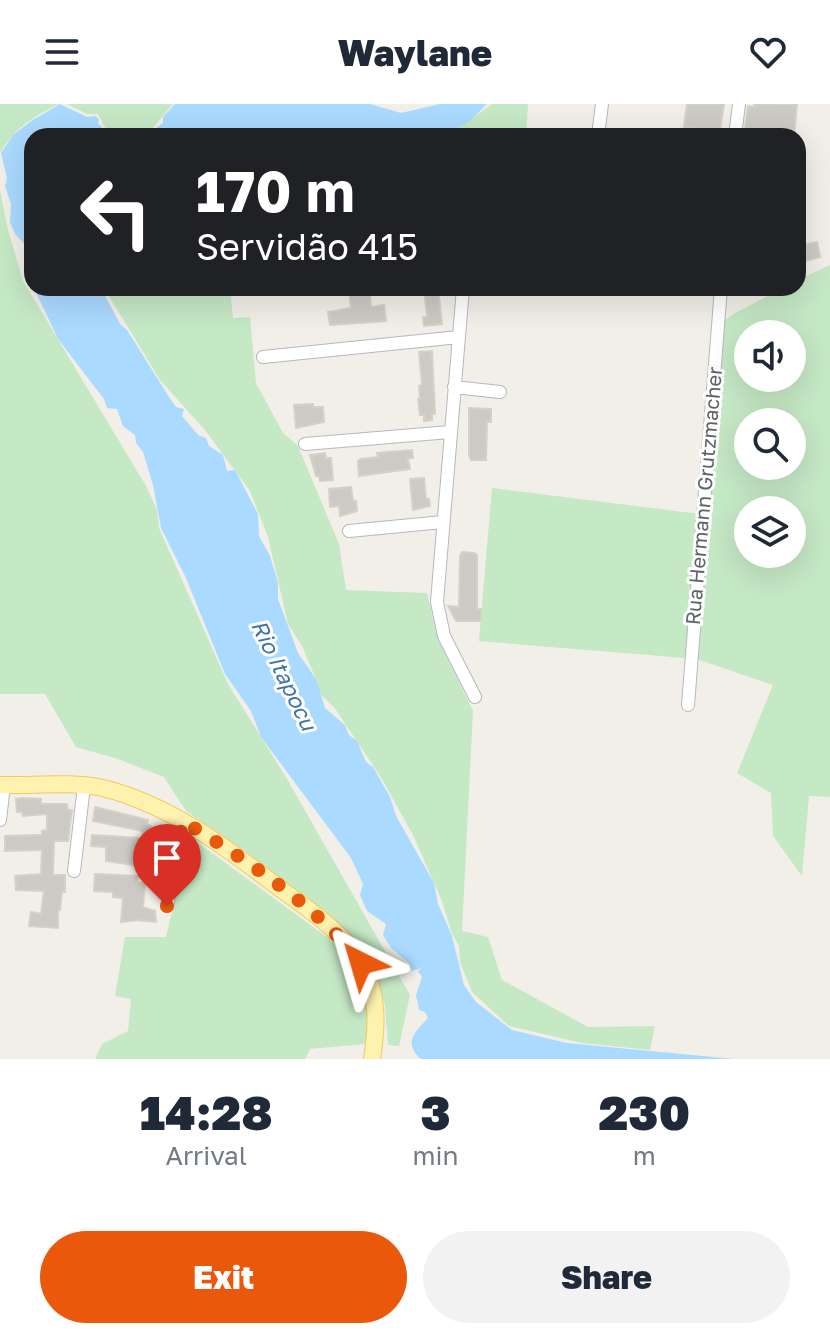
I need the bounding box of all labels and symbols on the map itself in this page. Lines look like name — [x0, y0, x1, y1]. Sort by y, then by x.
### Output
street label: Rua Hermann Grutzmacher — [680, 366, 726, 626]
water label: Rio Itapocu — [246, 615, 324, 736]
pin — [133, 824, 201, 906]
position arrow — [319, 921, 403, 1005]

